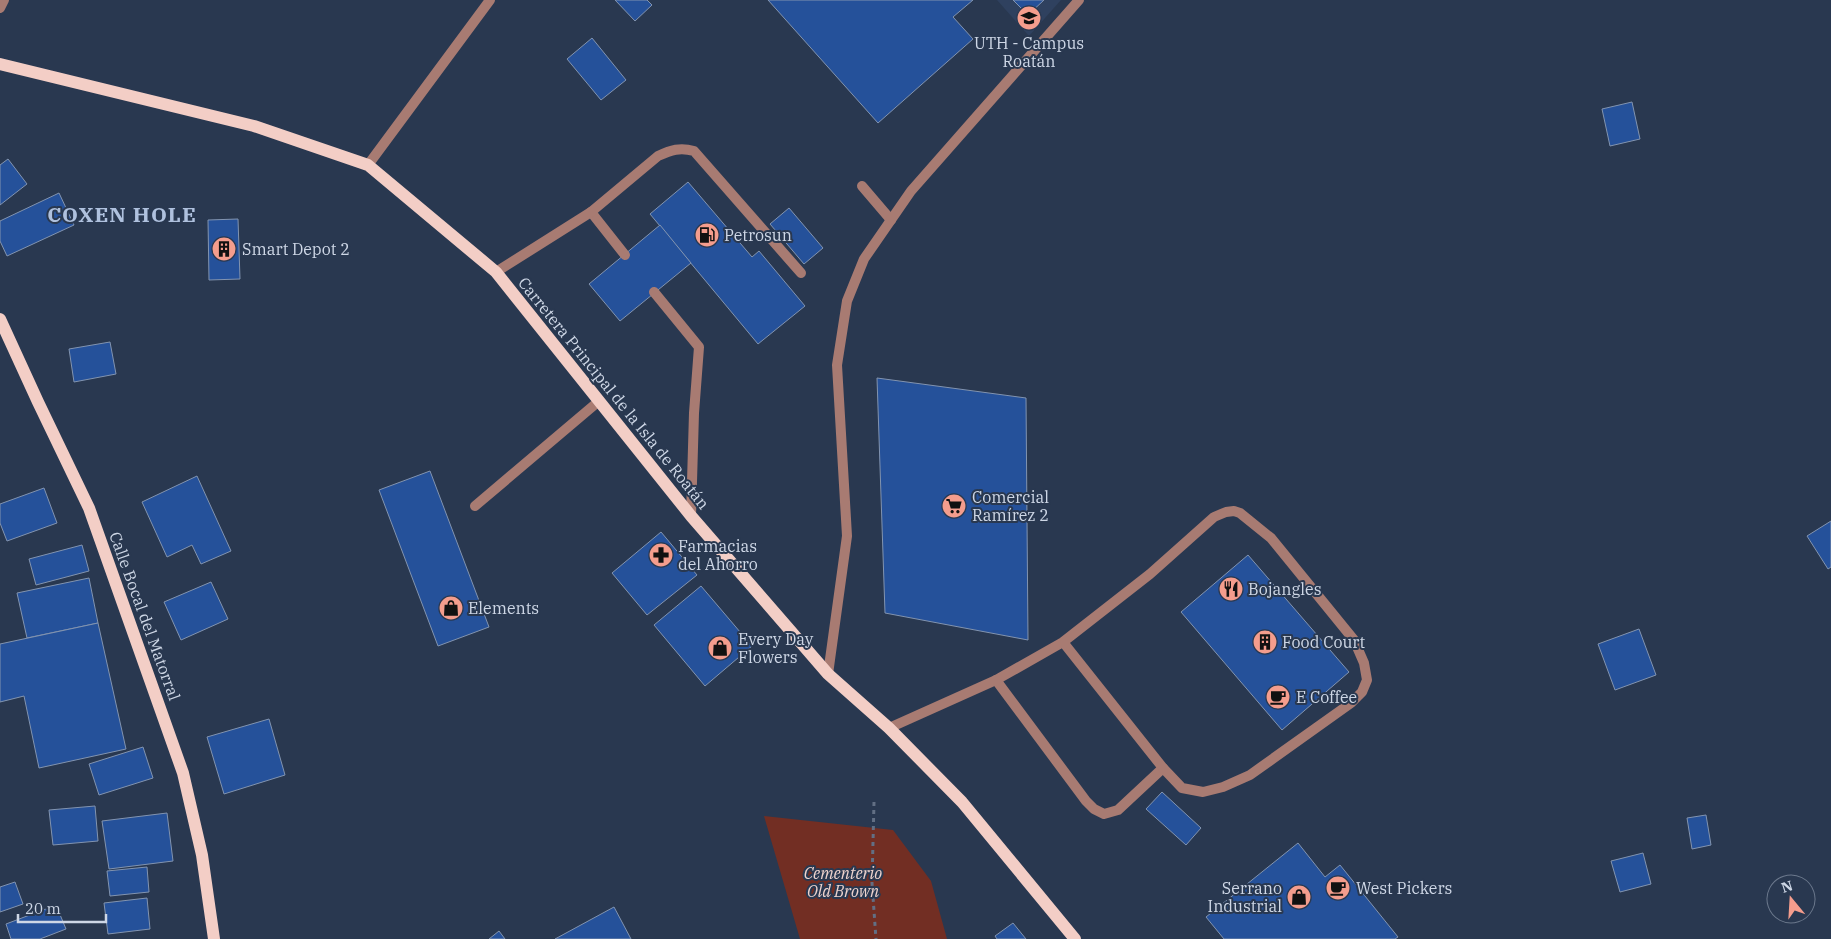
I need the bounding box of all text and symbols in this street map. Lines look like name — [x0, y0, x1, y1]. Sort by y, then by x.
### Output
school or university icon: UTH - Campus Roatán — [1016, 5, 1042, 31]
place label: UTH - Campus Roatán — [974, 33, 1084, 71]
district label: COXEN HOLE — [47, 200, 197, 228]
fuel station icon: Petrosun — [694, 222, 720, 248]
place label: Petrosun — [724, 225, 792, 245]
building icon: Smart Depot 2 — [211, 236, 237, 262]
place label: Smart Depot 2 — [242, 239, 350, 259]
street label: Carretera Principal de la Isla de Roatán — [514, 273, 714, 513]
place label: Comercial Ramírez 2 — [972, 487, 1049, 525]
supermarket icon: Comercial Ramírez 2 — [941, 493, 967, 519]
street label: Calle Bocal del Matorral — [105, 529, 185, 703]
place label: Farmacias del Ahorro — [678, 536, 758, 574]
pharmacy icon: Farmacias del Ahorro — [648, 542, 674, 568]
restaurant icon: Bojangles — [1218, 576, 1244, 602]
place label: Bojangles — [1248, 579, 1321, 599]
shop icon: Elements — [438, 595, 464, 621]
place label: Elements — [468, 598, 539, 618]
place label: Every Day Flowers — [738, 629, 814, 667]
building icon: Food Court — [1252, 629, 1278, 655]
place label: Food Court — [1282, 632, 1366, 652]
shop icon: Every Day Flowers — [707, 635, 733, 661]
cafe icon: E Coffee — [1265, 684, 1291, 710]
place label: E Coffee — [1296, 687, 1357, 707]
park label: Cementerio Old Brown — [804, 863, 882, 901]
north arrow — [1766, 874, 1816, 924]
cafe icon: West Pickers — [1325, 875, 1351, 901]
text: N — [1779, 876, 1795, 897]
place label: Serrano Industrial — [1208, 878, 1282, 916]
place label: West Pickers — [1356, 878, 1452, 898]
shop icon: Serrano Industrial — [1286, 884, 1312, 910]
scale bar — [18, 892, 105, 924]
text: 20 m — [25, 899, 61, 918]

